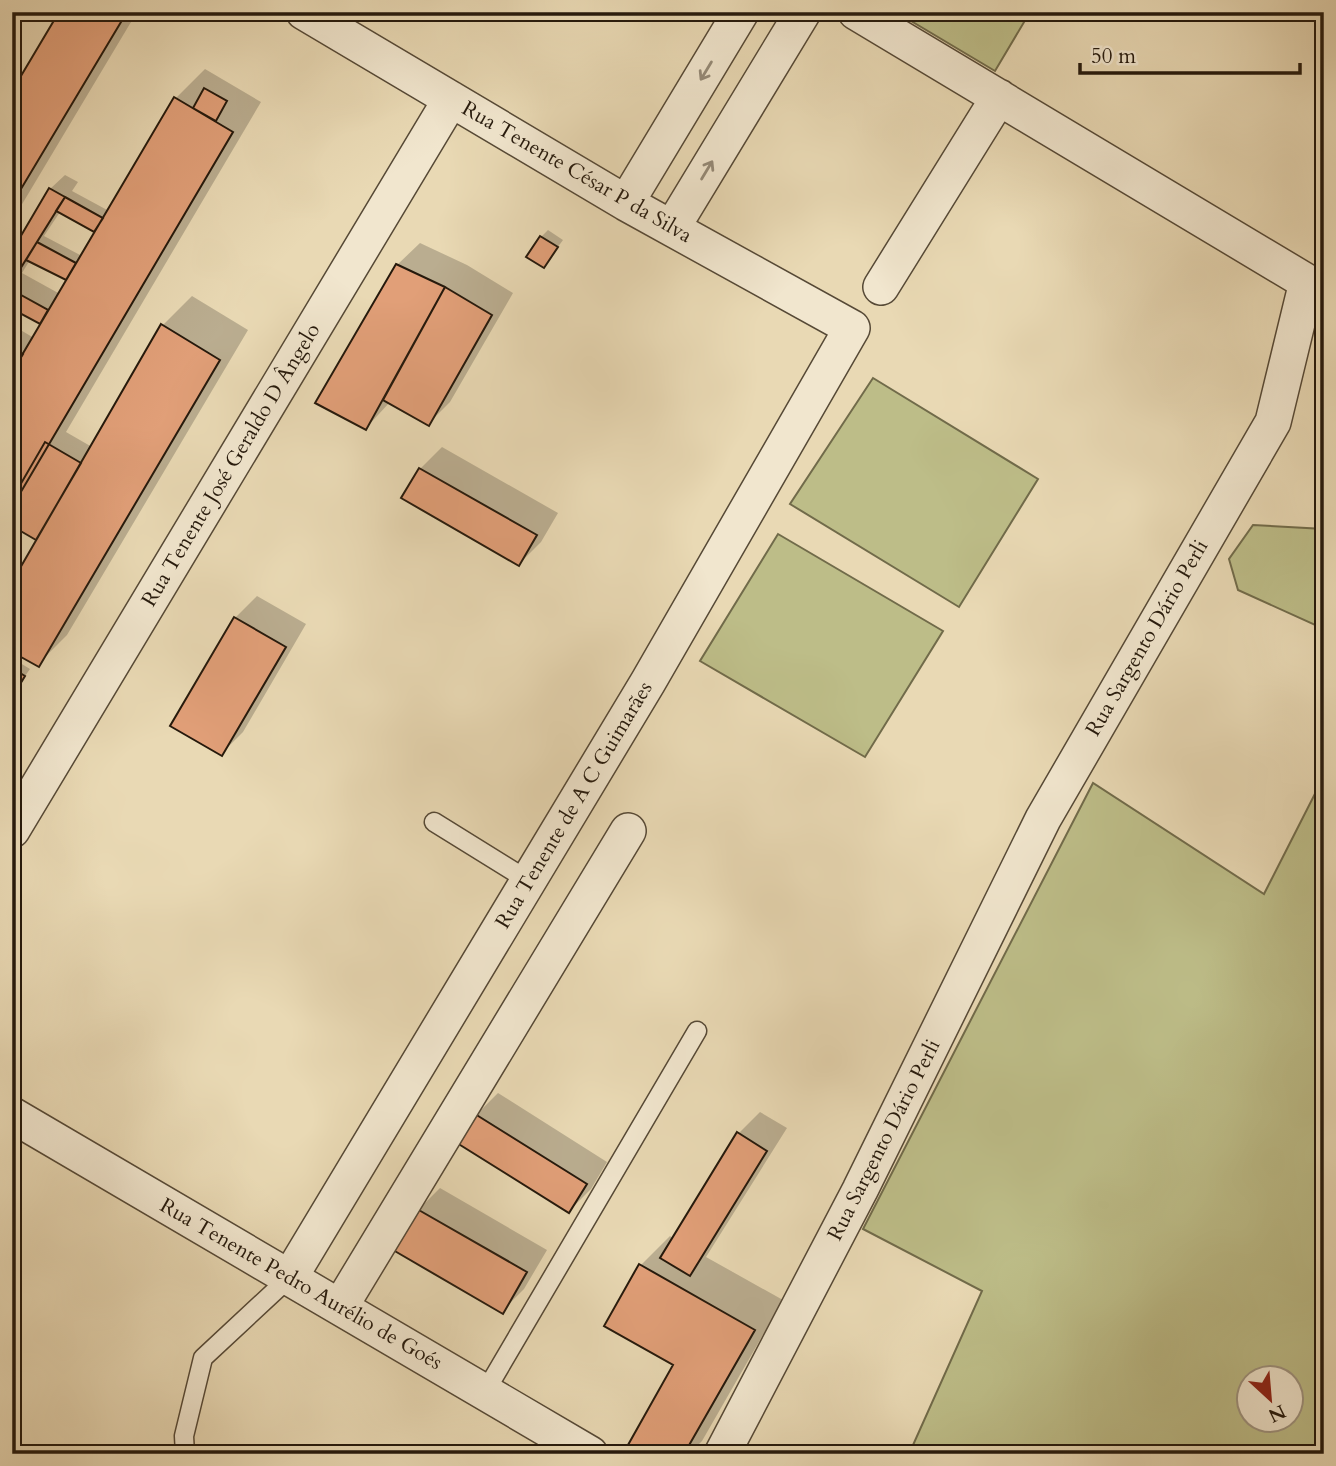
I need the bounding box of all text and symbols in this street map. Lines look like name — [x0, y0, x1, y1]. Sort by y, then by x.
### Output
scale bar — [1080, 32, 1301, 76]
text: 50 m — [1091, 42, 1136, 71]
one-way arrow — [698, 60, 712, 80]
street label: Rua Tenente César P da Silva — [457, 94, 697, 250]
one-way arrow — [700, 161, 714, 181]
street label: Rua Tenente José Geraldo D Ângelo — [135, 318, 327, 612]
street label: Rua Sargento Dário Perli — [1079, 534, 1215, 742]
street label: Rua Tenente de A C Guimarães — [488, 676, 660, 934]
street label: Rua Sargento Dário Perli — [821, 1034, 947, 1246]
street label: Rua Tenente Pedro Aurélio de Goés — [155, 1191, 447, 1377]
north arrow — [1234, 1364, 1304, 1434]
text: N — [1263, 1398, 1290, 1429]

